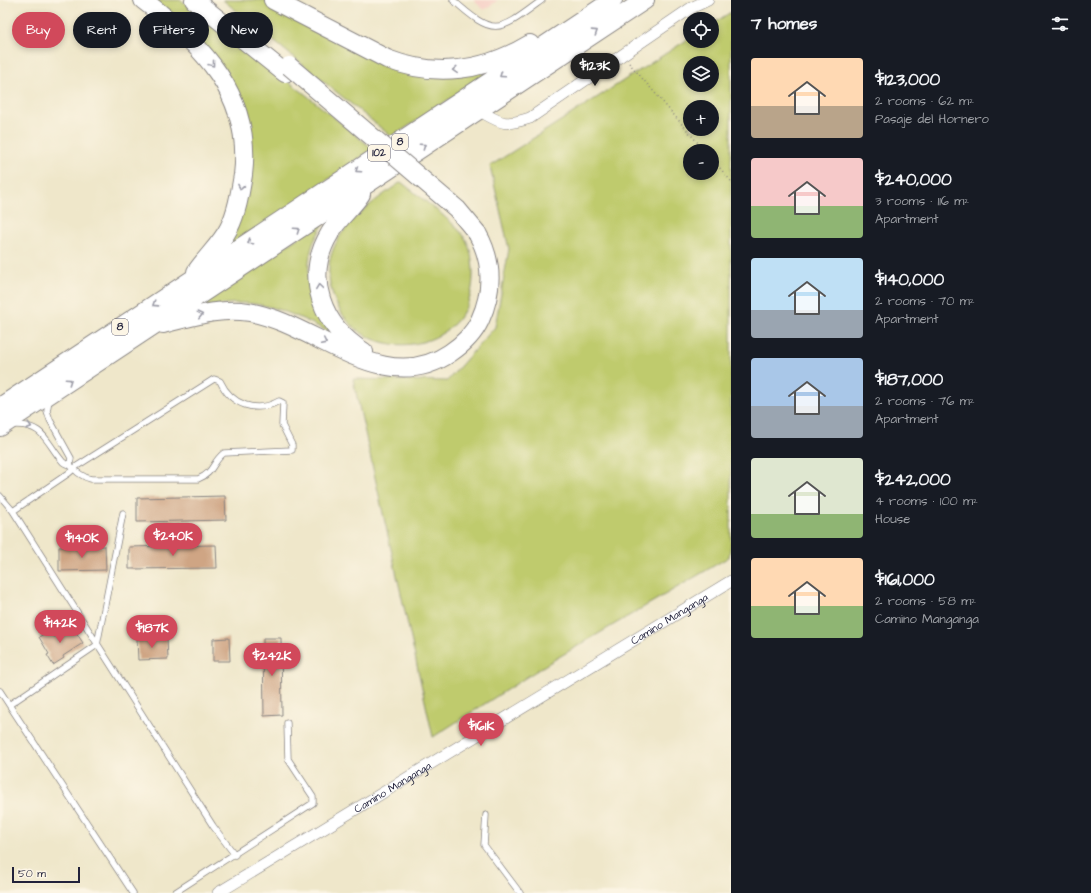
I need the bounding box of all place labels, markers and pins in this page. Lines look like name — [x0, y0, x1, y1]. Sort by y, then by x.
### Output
pin: $123K — [567, 53, 623, 87]
pin: $240K — [145, 523, 201, 557]
pin: $140K — [54, 525, 110, 559]
pin: $142K — [32, 610, 88, 644]
pin: $187K — [124, 615, 180, 649]
pin: $242K — [244, 643, 300, 677]
pin: $161K — [453, 713, 509, 747]

